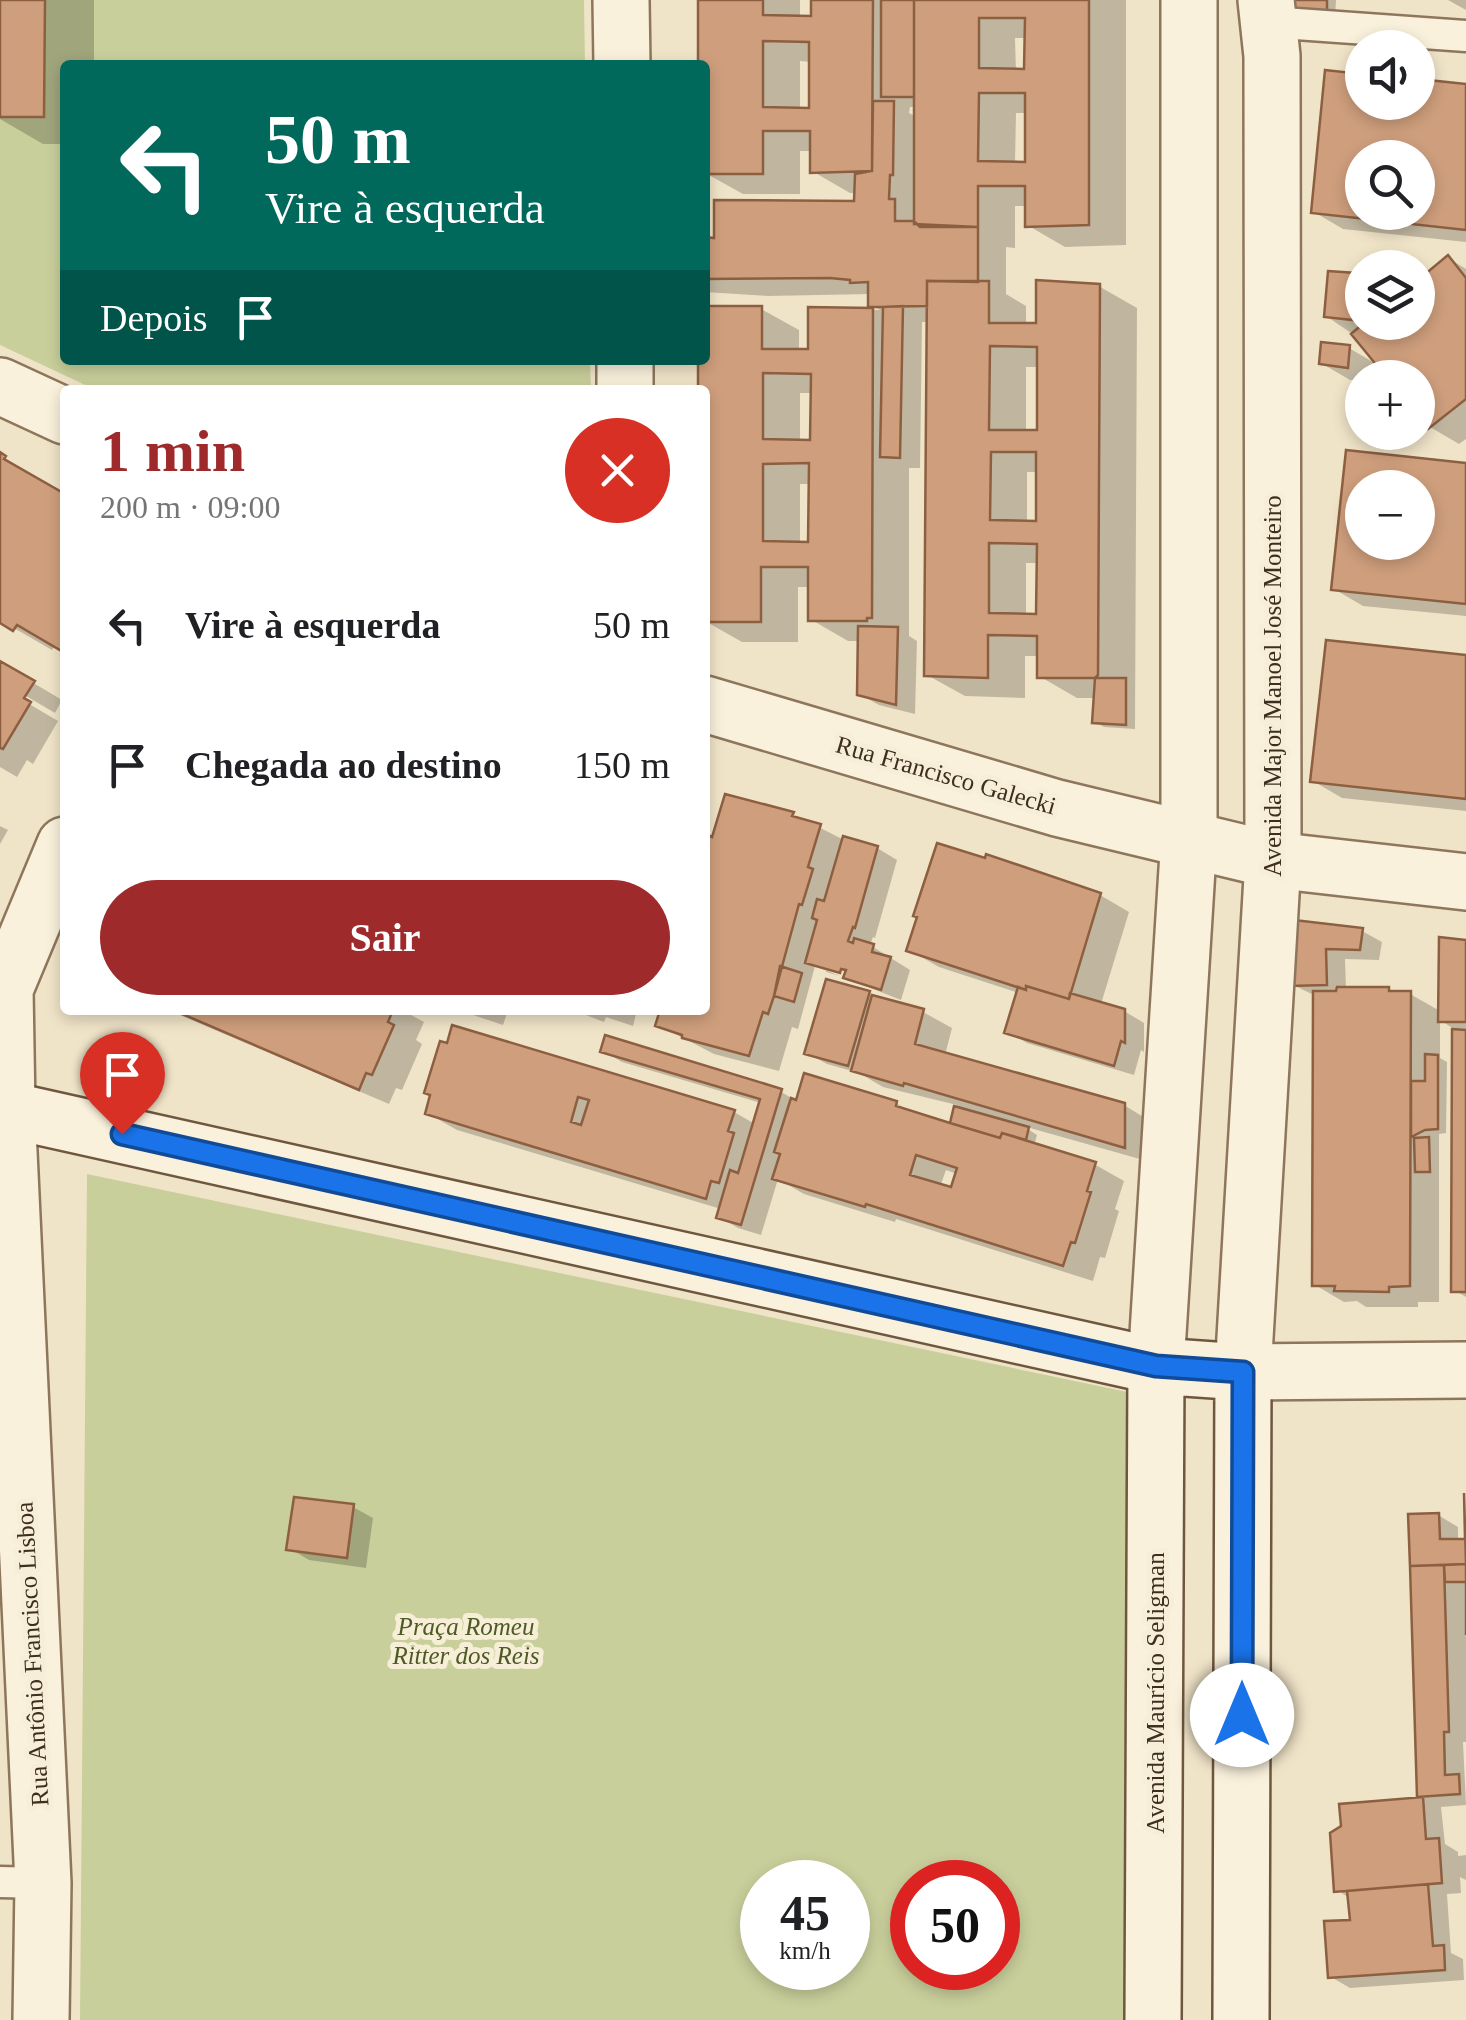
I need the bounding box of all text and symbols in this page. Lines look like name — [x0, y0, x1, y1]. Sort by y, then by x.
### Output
map controls — [1345, 30, 1435, 560]
button: sound — [1345, 30, 1435, 120]
icon: left — [100, 100, 230, 230]
text: 50 m — [265, 101, 411, 178]
button: search — [1345, 140, 1435, 230]
text: Vire à esquerda — [265, 183, 545, 233]
button: layers — [1345, 250, 1435, 340]
icon: arrive — [228, 290, 283, 345]
text: Depois — [100, 297, 208, 339]
button: + — [1345, 360, 1435, 450]
text: 1 min — [100, 418, 245, 484]
button: close — [565, 418, 670, 523]
button: − — [1345, 470, 1435, 560]
text: 200 m · 09:00 — [100, 489, 280, 525]
street label: Avenida Major Manoel José Monteiro — [1259, 495, 1286, 877]
icon: left — [100, 598, 155, 653]
text: Vire à esquerda — [185, 604, 440, 646]
text: 50 m — [593, 604, 670, 646]
street label: Rua Francisco Galecki — [833, 731, 1059, 819]
icon: arrive — [100, 738, 155, 793]
text: Chegada ao destino — [185, 744, 502, 786]
text: 150 m — [574, 744, 670, 786]
button: Sair — [100, 880, 670, 995]
pin — [80, 1032, 165, 1135]
icon: arrive — [95, 1047, 150, 1102]
street label: Rua Antônio Francisco Lisboa — [11, 1501, 53, 1807]
street label: Avenida Maurício Seligman — [1142, 1552, 1169, 1834]
park label: Praça Romeu Ritter dos Reis — [391, 1613, 540, 1669]
position arrow — [1190, 1663, 1294, 1767]
speed limit sign: 50 — [890, 1860, 1020, 1990]
text: 45 — [780, 1885, 830, 1941]
text: km/h — [779, 1937, 831, 1964]

